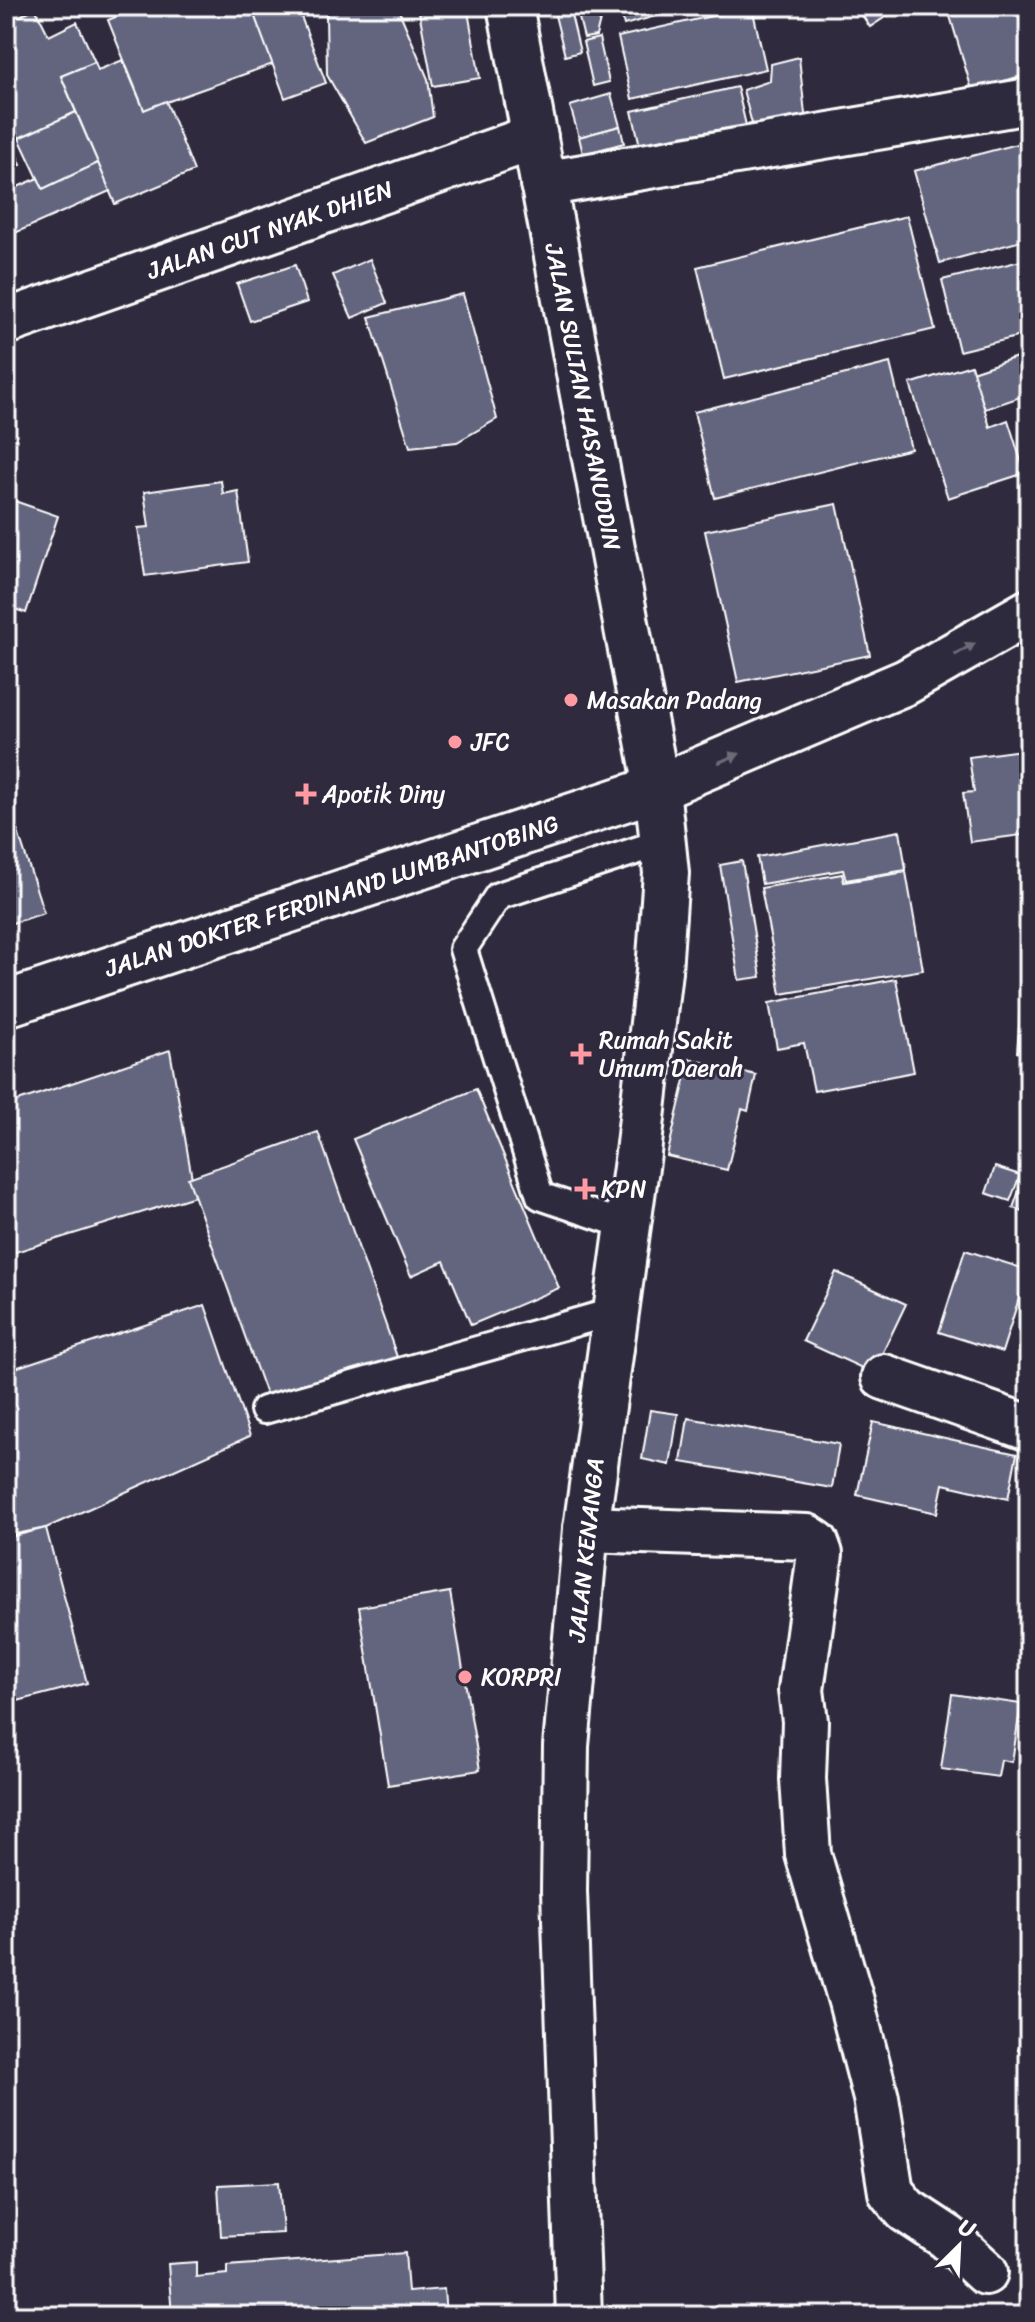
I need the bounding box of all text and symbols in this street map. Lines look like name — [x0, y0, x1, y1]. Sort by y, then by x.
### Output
street label: JALAN CUT NYAK DHIEN — [140, 168, 399, 292]
street label: JALAN SULTAN HASANUDDIN — [532, 239, 633, 555]
one-way arrow — [953, 642, 976, 656]
place label: Masakan Padang — [587, 679, 762, 721]
marker: Masakan Padang — [562, 691, 580, 709]
place label: JFC — [470, 721, 510, 763]
marker: JFC — [446, 733, 464, 751]
one-way arrow — [717, 751, 741, 764]
place label: Apotik Diny — [321, 773, 446, 815]
marker: Apotik Diny — [297, 785, 315, 803]
street label: JALAN DOKTER FERDINAND LUMBANTOBING — [98, 803, 565, 990]
place label: Rumah Sakit Umum Daerah — [599, 1019, 743, 1089]
marker: Rumah Sakit Umum Daerah — [570, 1043, 592, 1065]
place label: KPN — [601, 1168, 647, 1210]
marker: KPN — [576, 1180, 594, 1198]
street label: JALAN KENANGA — [555, 1456, 617, 1645]
place label: KORPRI — [481, 1656, 562, 1698]
marker: KORPRI — [456, 1668, 474, 1686]
north arrow — [919, 2206, 999, 2286]
text: U — [952, 2207, 983, 2250]

